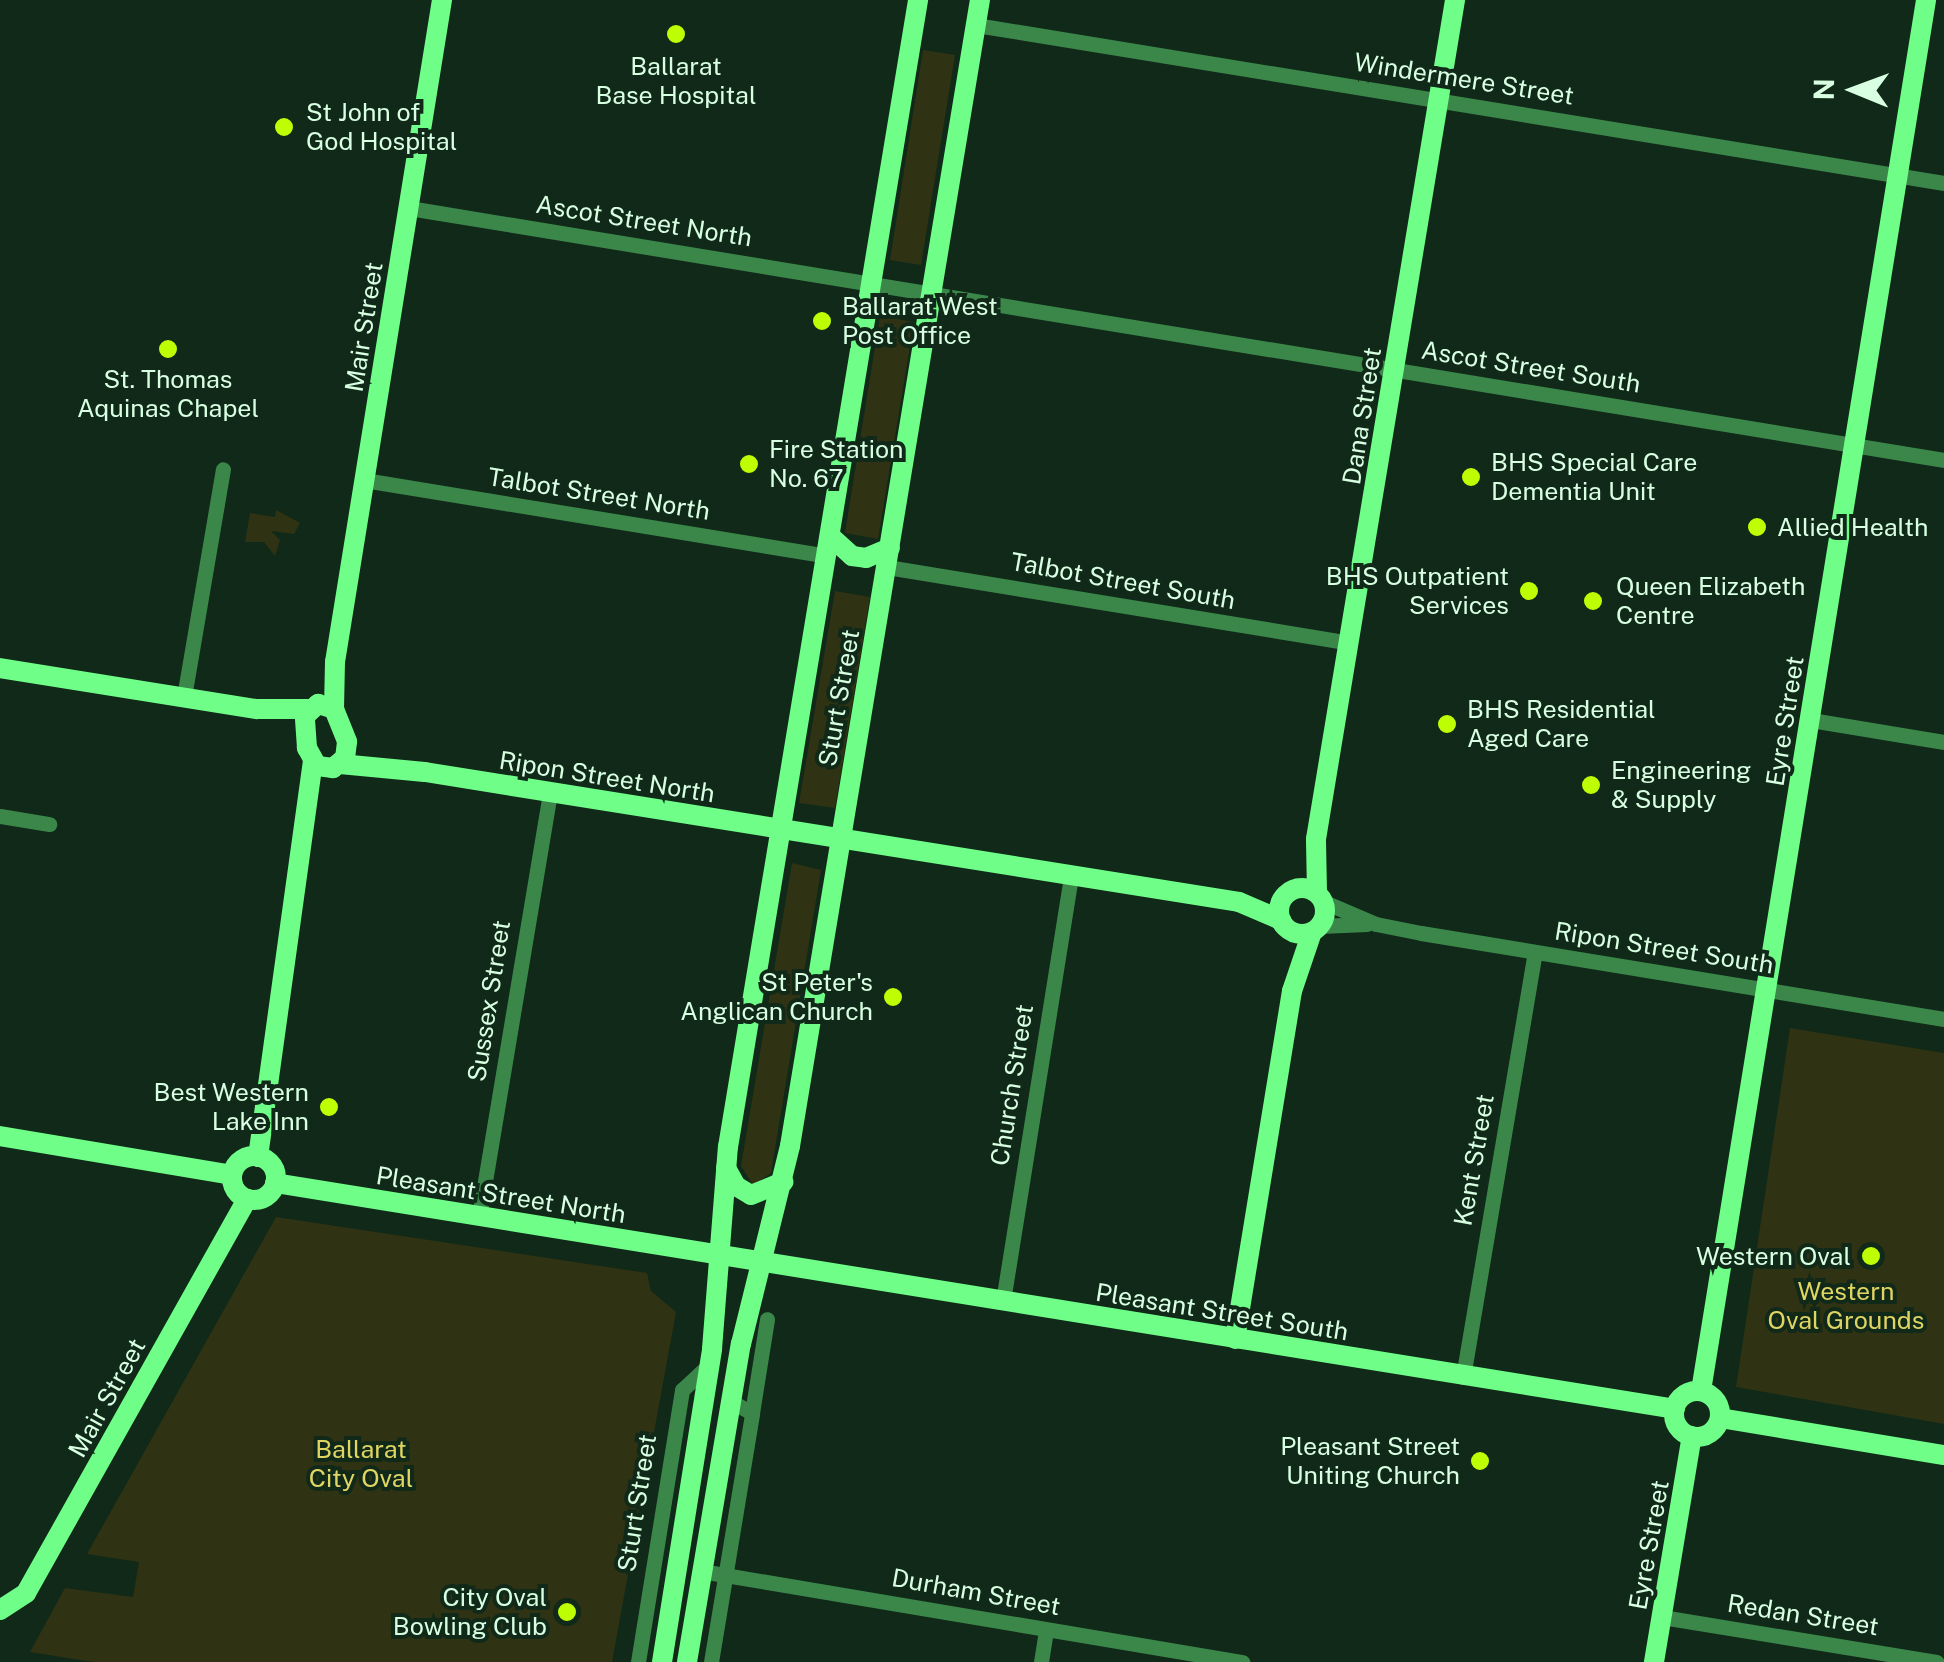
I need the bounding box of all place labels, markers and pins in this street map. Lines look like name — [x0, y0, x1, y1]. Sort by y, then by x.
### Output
marker: Ballarat Base Hospital — [663, 21, 689, 47]
place label: Ballarat Base Hospital — [595, 52, 757, 111]
place label: St John of God Hospital — [306, 98, 457, 157]
marker: St John of God Hospital — [271, 114, 297, 140]
place label: Ballarat West Post Office — [842, 292, 998, 351]
marker: Ballarat West Post Office — [811, 310, 833, 332]
marker: St. Thomas Aquinas Chapel — [157, 338, 179, 360]
place label: St. Thomas Aquinas Chapel — [77, 365, 259, 424]
place label: Fire Station No. 67 — [769, 435, 904, 494]
place label: BHS Special Care Dementia Unit — [1491, 448, 1697, 507]
marker: Fire Station No. 67 — [738, 453, 760, 475]
marker: BHS Special Care Dementia Unit — [1460, 466, 1482, 488]
place label: Allied Health — [1777, 512, 1928, 542]
marker: Allied Health — [1746, 516, 1768, 538]
place label: BHS Outpatient Services — [1326, 562, 1509, 621]
place label: Queen Elizabeth Centre — [1616, 572, 1805, 631]
marker: BHS Outpatient Services — [1518, 580, 1540, 602]
marker: Queen Elizabeth Centre — [1580, 588, 1606, 614]
place label: BHS Residential Aged Care — [1467, 695, 1656, 754]
marker: BHS Residential Aged Care — [1436, 713, 1458, 735]
place label: Engineering & Supply — [1611, 756, 1751, 815]
marker: Engineering & Supply — [1580, 774, 1602, 796]
place label: St Peter's Anglican Church — [680, 968, 873, 1027]
marker: St Peter's Anglican Church — [882, 986, 904, 1008]
place label: Best Western Lake Inn — [153, 1078, 309, 1137]
marker: Best Western Lake Inn — [318, 1096, 340, 1118]
place label: Western Oval — [1696, 1241, 1851, 1271]
marker: Western Oval — [1860, 1245, 1882, 1267]
place label: Pleasant Street Uniting Church — [1280, 1432, 1460, 1491]
marker: Pleasant Street Uniting Church — [1469, 1450, 1491, 1472]
place label: City Oval Bowling Club — [393, 1583, 547, 1642]
marker: City Oval Bowling Club — [556, 1601, 578, 1623]

